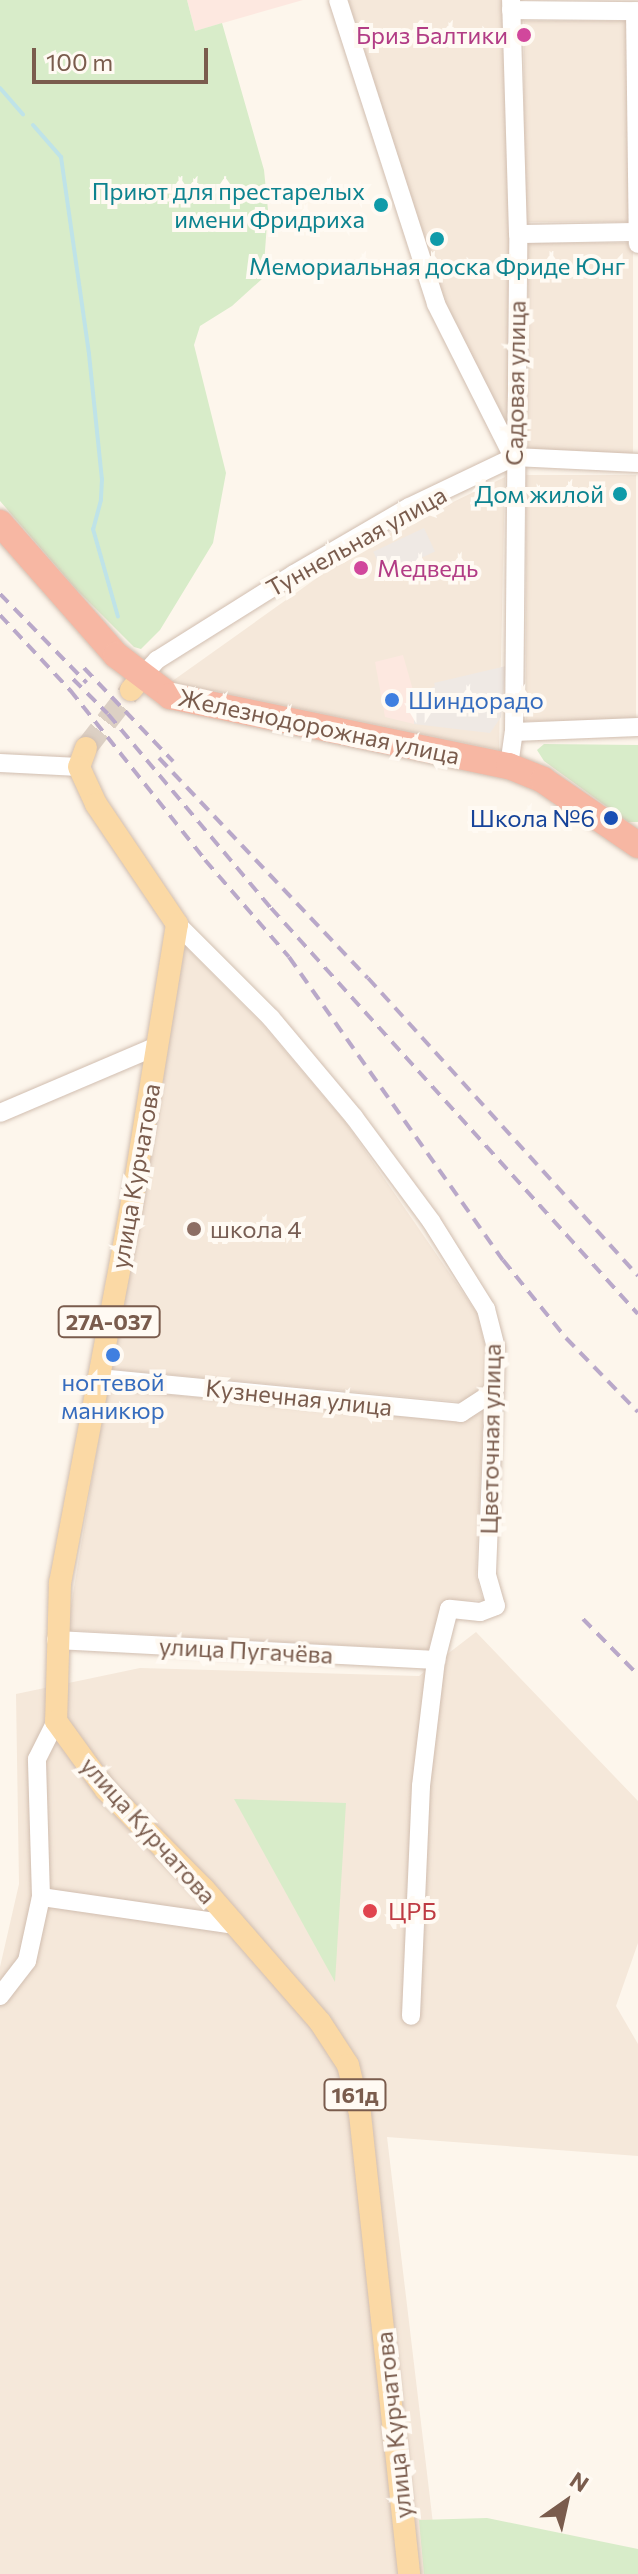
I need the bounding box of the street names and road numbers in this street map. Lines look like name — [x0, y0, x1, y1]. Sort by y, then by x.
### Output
street label: Садовая улица — [499, 300, 531, 466]
street label: Туннельная улица — [261, 480, 451, 602]
street label: Железнодорожная улица — [176, 682, 462, 770]
street label: улица Курчатова — [105, 1081, 165, 1271]
road number: 27А-037 — [57, 1304, 161, 1340]
street label: Цветочная улица — [474, 1343, 506, 1535]
street label: Кузнечная улица — [204, 1373, 394, 1421]
street label: улица Пугачёва — [158, 1631, 334, 1669]
street label: улица Курчатова — [75, 1751, 223, 1909]
road number: 161д — [323, 2077, 387, 2113]
street label: улица Курчатова — [369, 2330, 417, 2520]

